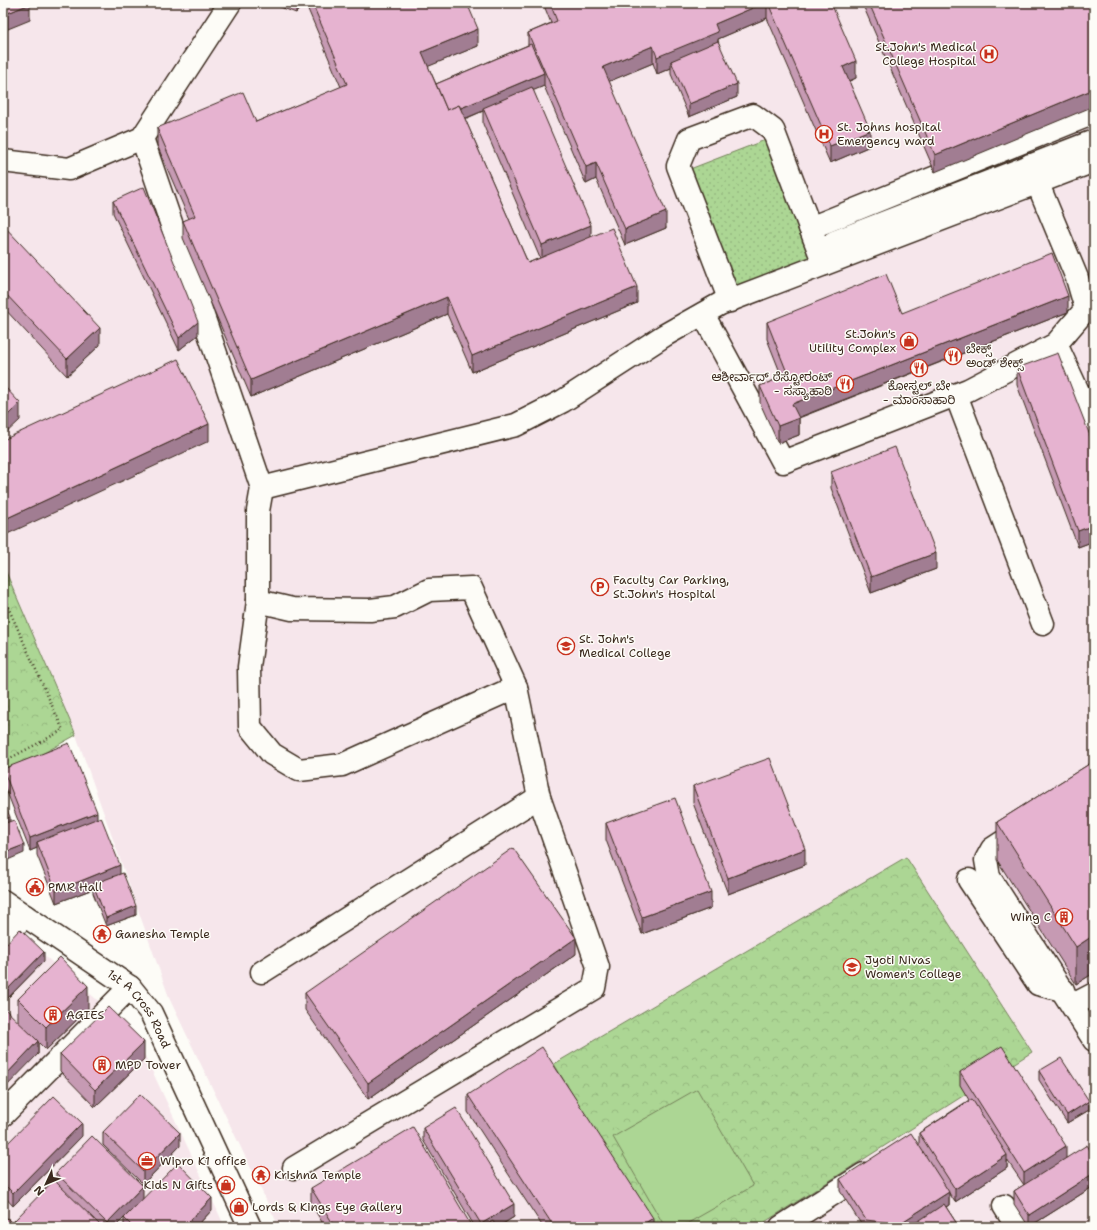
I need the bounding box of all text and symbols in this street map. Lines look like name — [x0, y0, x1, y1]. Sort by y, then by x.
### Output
place label: St.John's Medical College Hospital — [875, 39, 976, 69]
hospital icon: St.John's Medical College Hospital — [979, 44, 999, 64]
place label: St. Johns hospital Emergency ward — [837, 119, 941, 149]
hospital icon: St. Johns hospital Emergency ward — [814, 124, 834, 144]
place label: St.John's Utility Complex — [809, 326, 896, 356]
shop icon: St.John's Utility Complex — [899, 331, 919, 351]
place label: ಬೇಕ್ಸ್ ಅಂಡ್ ಶೇಕ್ಸ್ — [966, 341, 1024, 371]
restaurant icon: ಬೇಕ್ಸ್ ಅಂಡ್ ಶೇಕ್ಸ್ — [943, 346, 963, 366]
restaurant icon: ಕೋಸ್ಟಲ್ ಬೇ - ಮಾಂಸಾಹಾರಿ — [909, 358, 929, 378]
place label: ಆಶೀರ್ವಾದ್ ರೆಸ್ಟೋರಂಟ್ - ಸಸ್ಯಾಹಾರಿ — [712, 369, 832, 400]
restaurant icon: ಆಶೀರ್ವಾದ್ ರೆಸ್ಟೋರಂಟ್ - ಸಸ್ಯಾಹಾರಿ — [835, 374, 855, 394]
place label: ಕೋಸ್ಟಲ್ ಬೇ - ಮಾಂಸಾಹಾರಿ — [883, 378, 955, 408]
place label: Faculty Car Parking, St.John's Hospital — [613, 572, 729, 602]
parking icon: Faculty Car Parking, St.John's Hospital — [590, 577, 610, 597]
place label: St. John's Medical College — [579, 631, 671, 661]
school or university icon: St. John's Medical College — [556, 636, 576, 656]
public building icon: PMR Hall — [25, 877, 45, 897]
place label: PMR Hall — [48, 879, 103, 895]
building icon: Wing C — [1054, 907, 1074, 927]
place label: Wing C — [1010, 909, 1051, 925]
temple icon: Ganesha Temple — [92, 924, 112, 944]
place label: Ganesha Temple — [115, 926, 210, 942]
place label: Jyoti Nivas Women's College — [865, 952, 962, 982]
school or university icon: Jyoti Nivas Women's College — [842, 957, 862, 977]
street label: 1st A Cross Road — [104, 966, 174, 1051]
building icon: AGIES — [43, 1005, 63, 1025]
place label: AGIES — [66, 1007, 104, 1023]
building icon: MPD Tower — [92, 1055, 112, 1075]
place label: MPD Tower — [115, 1057, 181, 1073]
office icon: Wipro K1 office — [137, 1151, 157, 1171]
place label: Wipro K1 office — [160, 1153, 247, 1169]
north arrow — [26, 1164, 66, 1204]
temple icon: Krishna Temple — [251, 1165, 271, 1185]
place label: Krishna Temple — [274, 1167, 362, 1183]
shop icon: Kids N Gifts — [216, 1175, 236, 1195]
place label: Kids N Gifts — [144, 1177, 213, 1193]
text: N — [31, 1182, 48, 1199]
shop icon: Lords & Kings Eye Gallery — [229, 1197, 249, 1217]
place label: Lords & Kings Eye Gallery — [252, 1199, 402, 1215]

